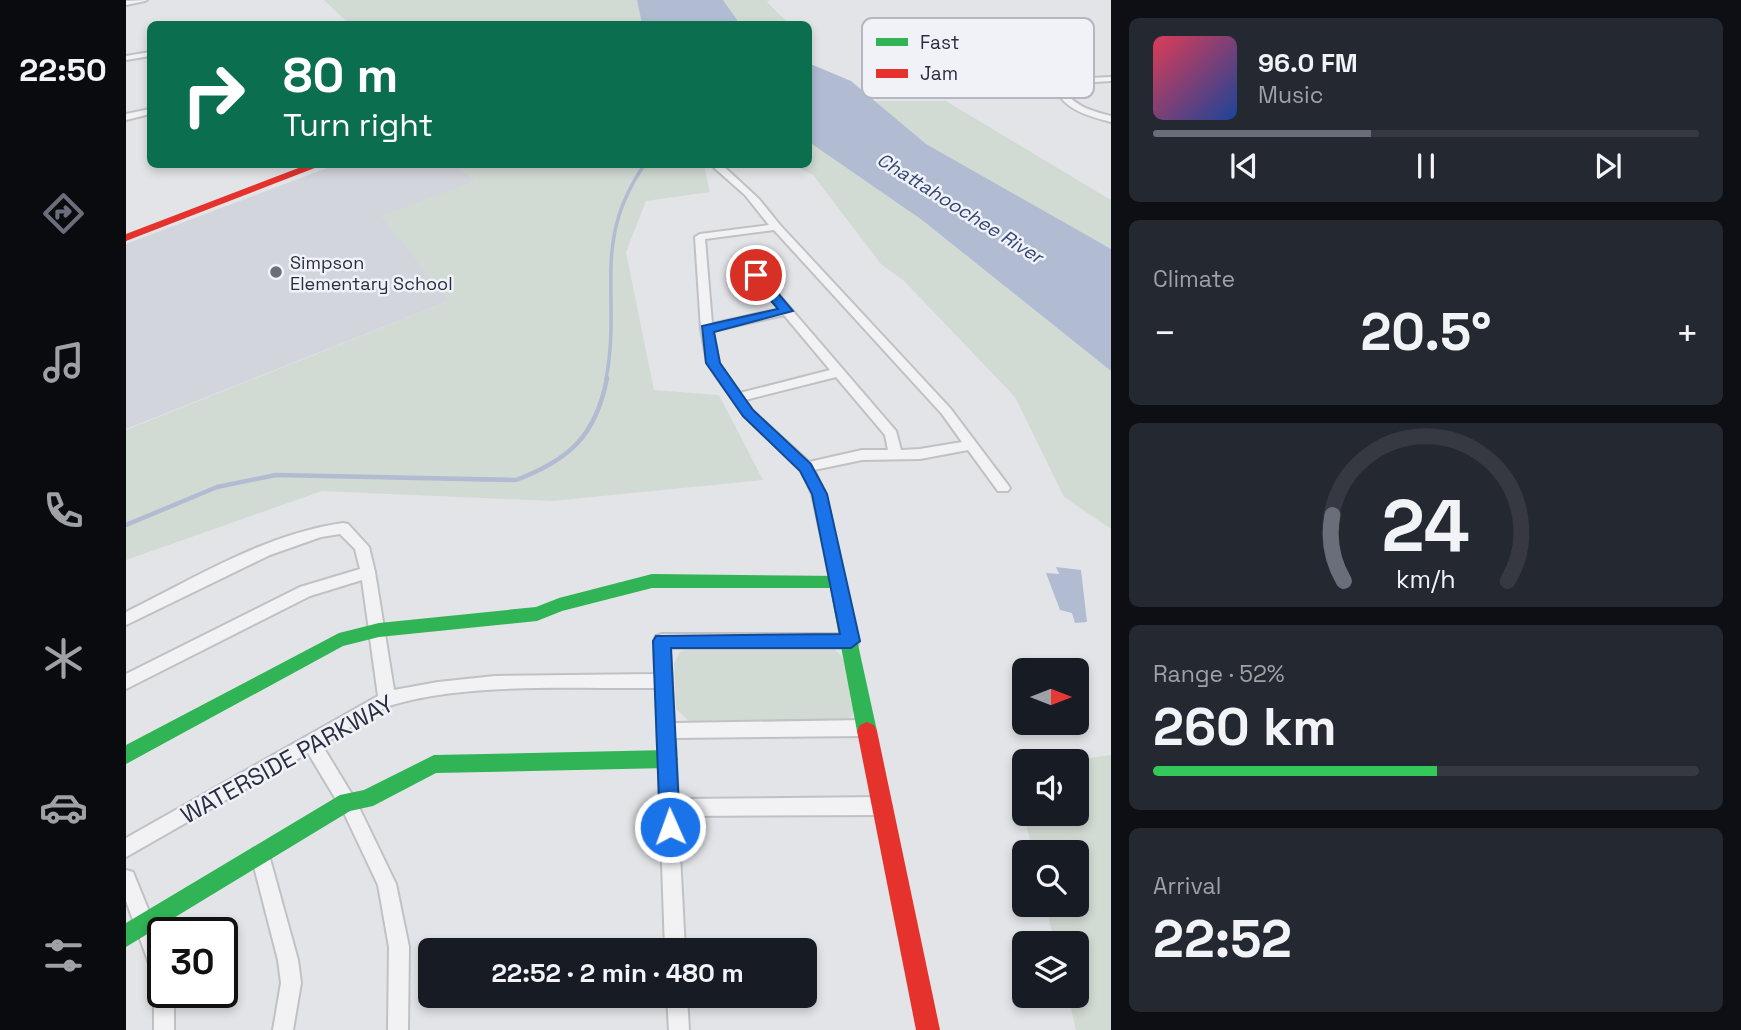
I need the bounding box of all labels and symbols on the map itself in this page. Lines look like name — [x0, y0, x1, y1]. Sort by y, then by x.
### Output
legend — [862, 18, 1094, 98]
text: Fast — [920, 30, 960, 55]
text: Jam — [920, 61, 958, 86]
water label: Chattahoochee River — [872, 147, 1049, 270]
pin — [726, 245, 786, 305]
place label: Simpson Elementary School — [290, 251, 453, 295]
marker: Simpson Elementary School — [268, 264, 284, 280]
north arrow — [1012, 658, 1088, 735]
street label: WATERSIDE PARKWAY — [175, 687, 399, 830]
position arrow — [633, 790, 707, 864]
speed limit sign: 30 — [147, 917, 238, 1008]

